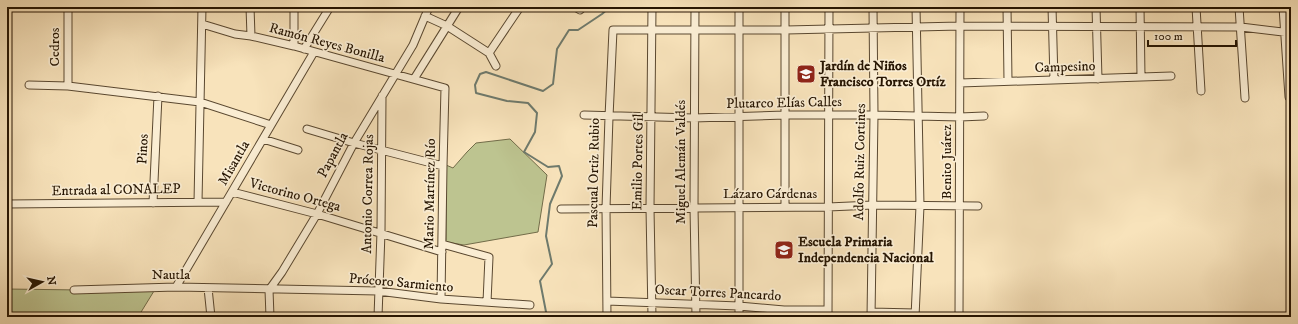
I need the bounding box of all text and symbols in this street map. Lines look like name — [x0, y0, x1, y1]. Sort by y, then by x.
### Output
street label: Ramón Reyes Bonilla — [267, 19, 387, 67]
scale bar — [1148, 22, 1236, 48]
street label: Cedros — [46, 27, 64, 66]
text: 100 m — [1154, 29, 1183, 44]
place label: Jardín de Niños Francisco Torres Ortíz — [818, 57, 946, 91]
street label: Campesino — [1034, 57, 1096, 77]
school or university icon: Jardín de Niños Francisco Torres Ortíz — [795, 63, 817, 85]
street label: Plutarco Elías Calles — [726, 93, 842, 113]
street label: Miguel Alemán Valdés — [672, 100, 690, 224]
street label: Adolfo Ruiz Cortines — [850, 103, 870, 221]
street label: Emilio Portes Gil — [628, 113, 648, 211]
street label: Pascual Ortiz Rubio — [584, 118, 604, 228]
street label: Benito Juárez — [938, 125, 956, 199]
street label: Papantla — [314, 129, 352, 181]
street label: Pinos — [133, 133, 153, 165]
street label: Antonio Correa Rojas — [358, 134, 378, 254]
street label: Misantla — [214, 137, 254, 189]
street label: Mario Martínez Río — [420, 138, 440, 250]
street label: Victorino Ortega — [246, 174, 343, 216]
street label: Entrada al CONALEP — [51, 180, 181, 200]
street label: Lázaro Cárdenas — [723, 185, 817, 203]
place label: Escuela Primaria Independencia Nacional — [798, 233, 934, 267]
school or university icon: Escuela Primaria Independencia Nacional — [773, 239, 795, 261]
north arrow — [22, 262, 62, 302]
street label: Nautla — [152, 266, 190, 284]
street label: Prócoro Sarmiento — [348, 269, 454, 297]
text: N — [43, 275, 58, 286]
street label: Oscar Torres Pancardo — [654, 281, 782, 305]

